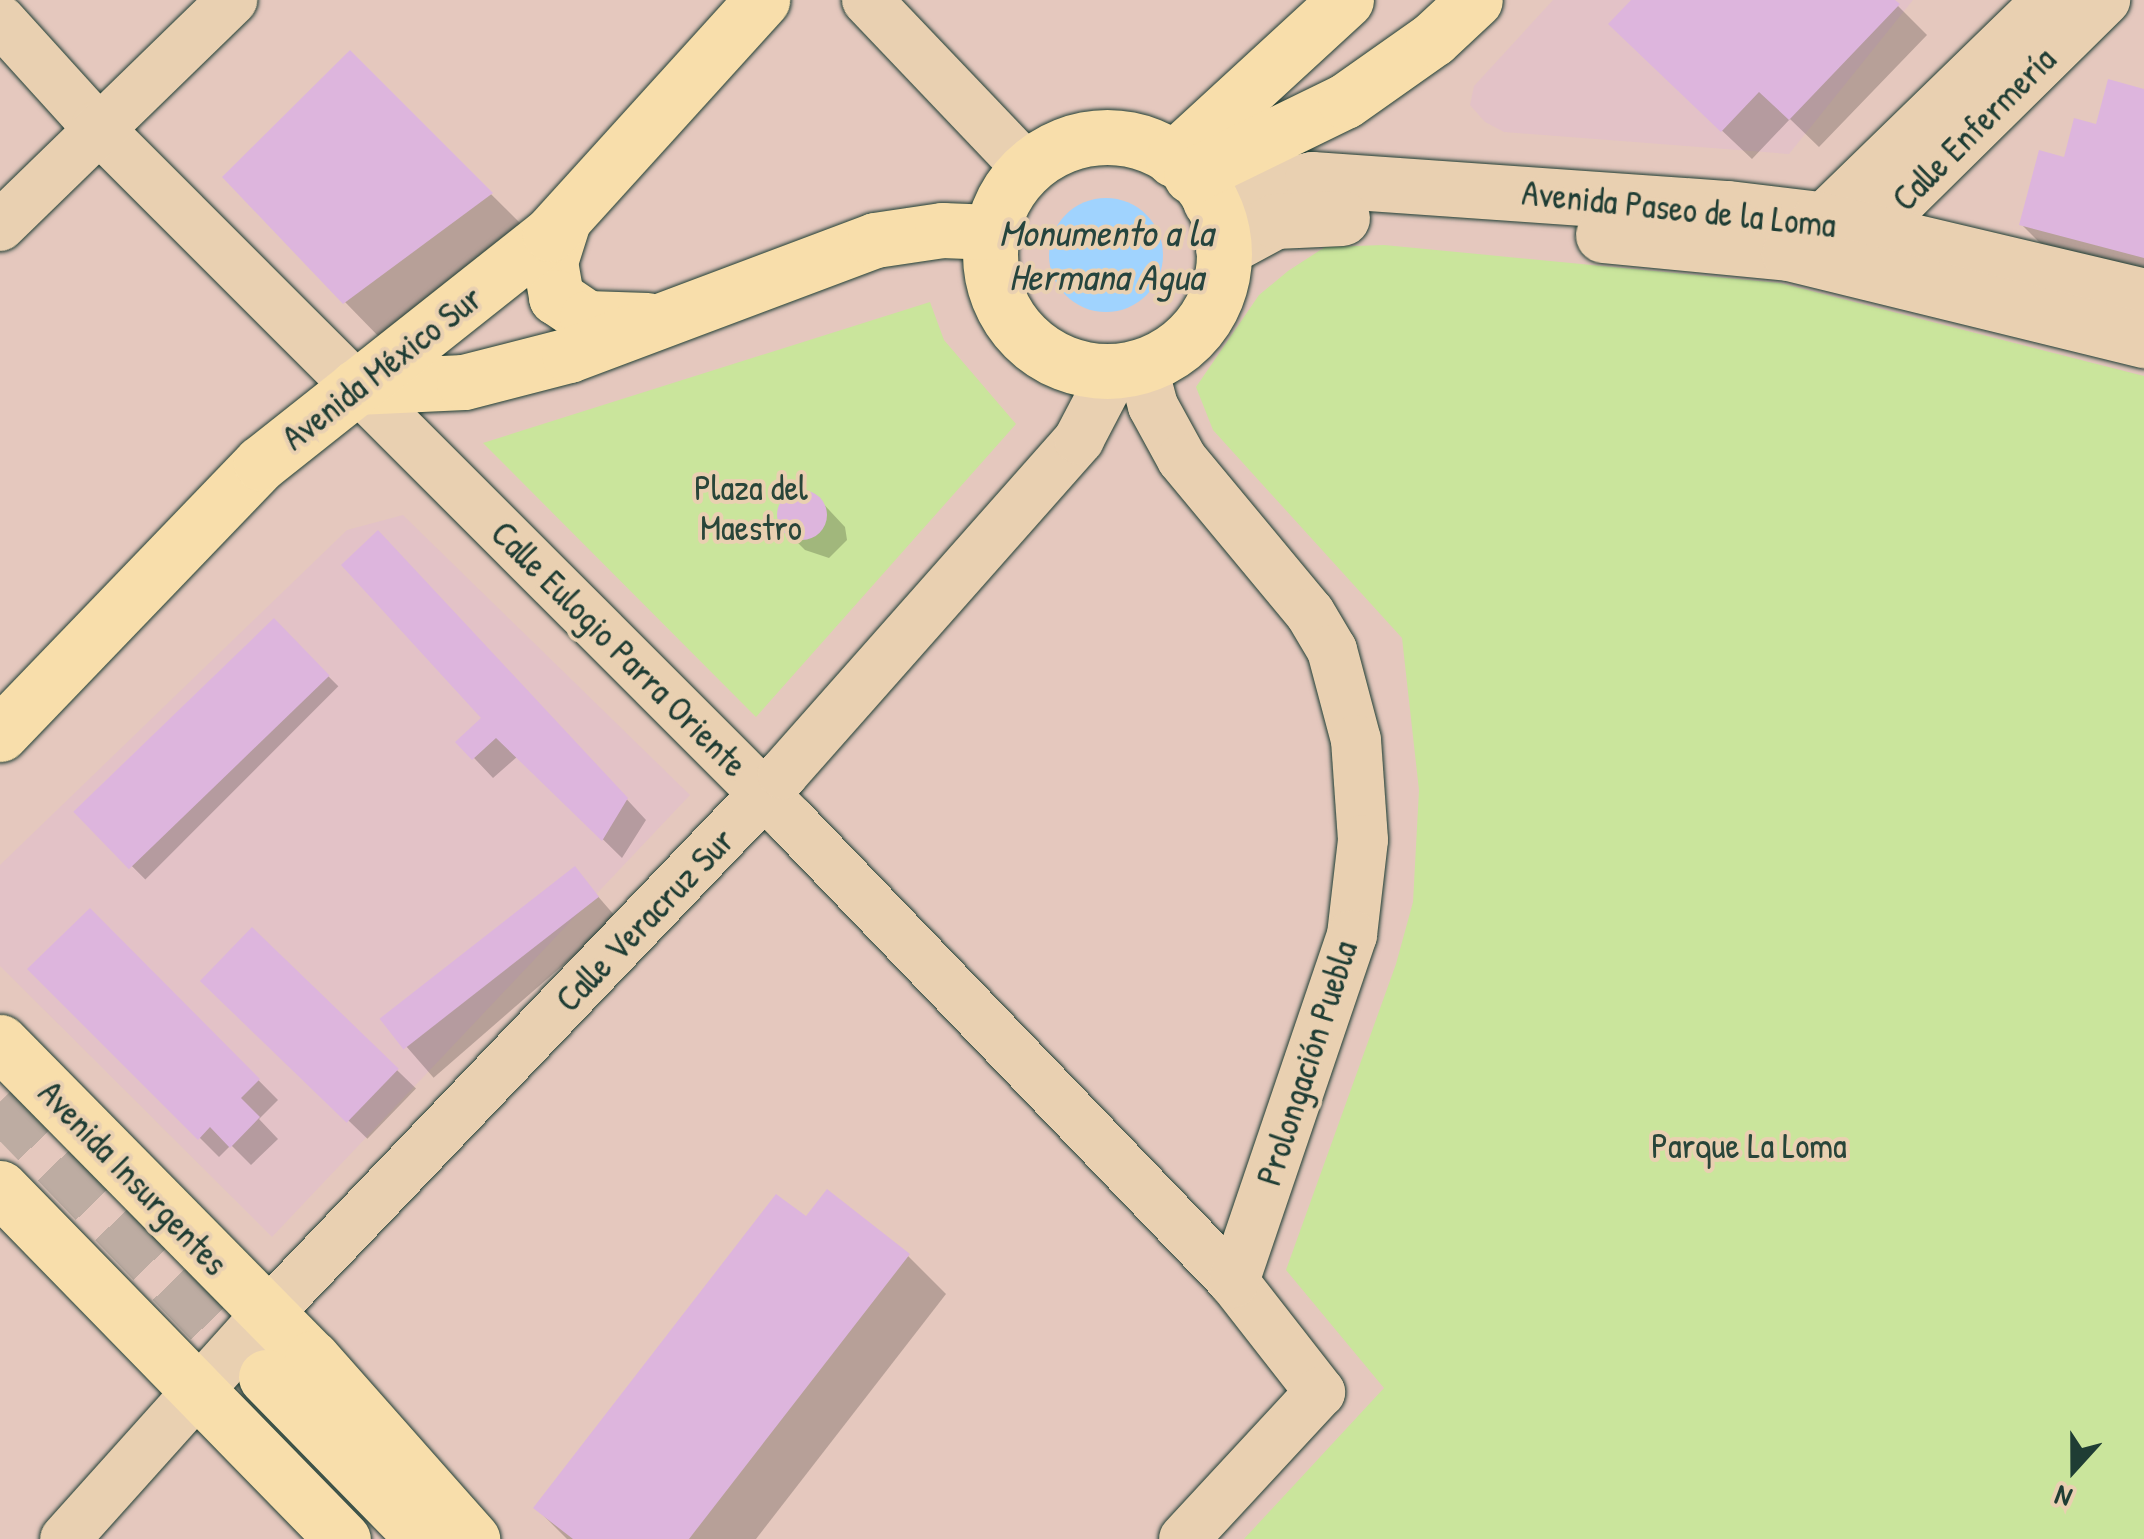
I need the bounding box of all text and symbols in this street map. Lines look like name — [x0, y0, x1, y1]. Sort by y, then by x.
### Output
street label: Calle Enfermería — [1883, 38, 2065, 220]
street label: Avenida Paseo de la Loma — [1520, 172, 1838, 246]
water label: Monumento a la Hermana Agua — [999, 210, 1213, 300]
street label: Avenida México Sur — [274, 277, 490, 459]
park label: Plaza del Maestro — [694, 467, 808, 549]
street label: Calle Eulogio Parra Oriente — [482, 512, 756, 786]
street label: Calle Veracruz Sur — [547, 820, 743, 1020]
street label: Prolongación Puebla — [1248, 935, 1366, 1191]
street label: Avenida Insurgentes — [30, 1072, 236, 1284]
park label: Parque La Loma — [1651, 1125, 1847, 1167]
north arrow — [2024, 1419, 2124, 1519]
text: N — [2049, 1477, 2077, 1517]

